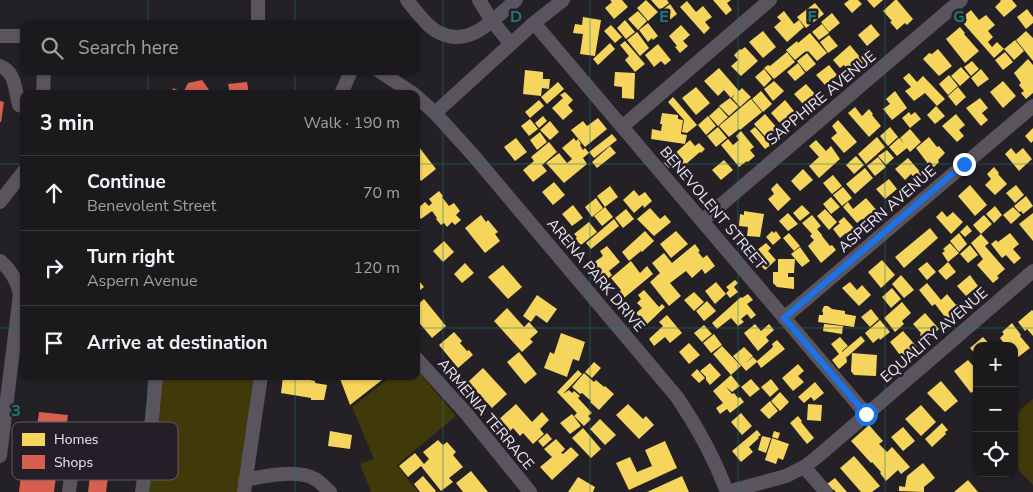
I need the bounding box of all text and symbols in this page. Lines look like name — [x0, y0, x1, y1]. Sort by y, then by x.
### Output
text: D — [510, 6, 522, 28]
text: E — [659, 6, 669, 28]
text: F — [808, 6, 817, 28]
text: G — [953, 6, 965, 28]
search box — [20, 20, 420, 75]
icon: search — [38, 34, 66, 62]
text: Search here — [78, 35, 179, 61]
street label: SAPPHIRE AVENUE — [762, 46, 880, 150]
text: 3 min — [40, 109, 94, 137]
text: Walk · 190 m — [304, 112, 400, 134]
street label: BENEVOLENT STREET — [655, 142, 771, 274]
route end — [953, 153, 976, 176]
street label: ASPERN AVENUE — [834, 161, 940, 257]
text: Continue — [87, 169, 166, 195]
icon: ahead — [40, 179, 68, 207]
text: 70 m — [363, 182, 400, 204]
text: Benevolent Street — [87, 195, 216, 217]
street label: ARENA PARK DRIVE — [543, 214, 649, 336]
text: Turn right — [87, 244, 174, 270]
icon: right — [40, 254, 68, 282]
text: 120 m — [353, 257, 400, 279]
text: Aspern Avenue — [87, 270, 197, 292]
street label: EQUALITY AVENUE — [876, 283, 992, 387]
icon: arrive — [40, 329, 68, 357]
text: Arrive at destination — [87, 330, 268, 356]
map controls — [973, 342, 1018, 477]
button: + — [973, 342, 1018, 387]
street label: ARMENIA TERRACE — [433, 354, 539, 474]
button: − — [973, 387, 1018, 432]
text: 3 — [11, 400, 21, 422]
route start — [855, 403, 878, 426]
legend — [12, 422, 178, 480]
text: Homes — [54, 430, 99, 449]
button: locate — [973, 432, 1018, 477]
text: Shops — [54, 453, 94, 472]

